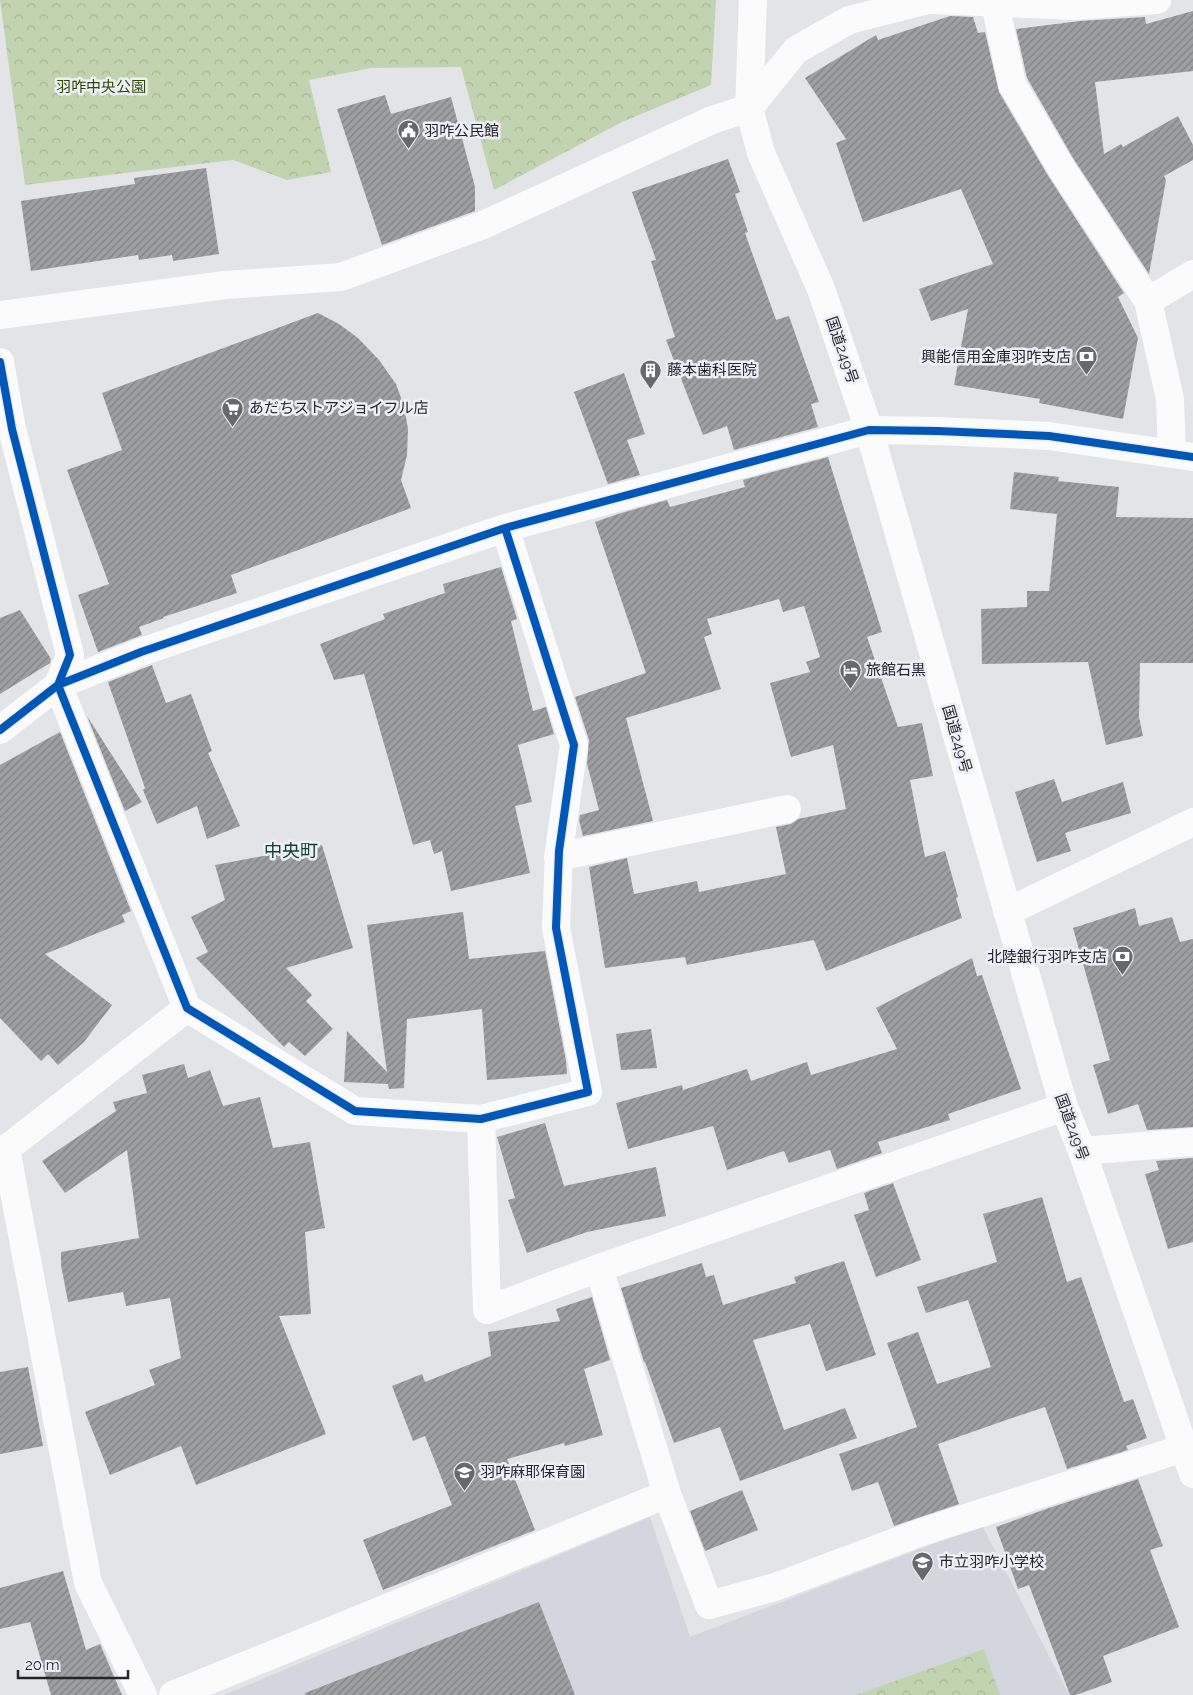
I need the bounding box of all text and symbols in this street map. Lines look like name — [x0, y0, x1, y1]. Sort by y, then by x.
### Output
park label: 羽咋中央公園 — [56, 78, 146, 96]
public building icon: 羽咋公民館 — [396, 119, 420, 150]
place label: 羽咋公民館 — [424, 122, 499, 140]
street label: 国道249号 — [822, 314, 862, 386]
bank icon: 興能信用金庫羽咋支店 — [1075, 345, 1099, 376]
place label: 興能信用金庫羽咋支店 — [921, 348, 1071, 366]
building icon: 藤本歯科医院 — [639, 358, 663, 389]
place label: 藤本歯科医院 — [667, 361, 757, 379]
supermarket icon: あだちストアジョイフル店 — [221, 396, 245, 427]
place label: あだちストアジョイフル店 — [249, 399, 428, 417]
hotel icon: 旅館石黒 — [838, 658, 862, 689]
place label: 旅館石黒 — [866, 661, 926, 679]
street label: 国道249号 — [939, 703, 975, 775]
district label: 中央町 — [264, 840, 318, 861]
bank icon: 北陸銀行羽咋支店 — [1111, 945, 1135, 976]
place label: 北陸銀行羽咋支店 — [987, 948, 1107, 966]
street label: 国道249号 — [1052, 1091, 1092, 1163]
school or university icon: 羽咋麻耶保育園 — [452, 1460, 476, 1491]
place label: 羽咋麻耶保育園 — [480, 1463, 585, 1481]
school or university icon: 市立羽咋小学校 — [911, 1550, 935, 1581]
place label: 市立羽咋小学校 — [939, 1553, 1044, 1571]
scale bar — [18, 1648, 128, 1680]
text: 20 m — [25, 1656, 60, 1674]

